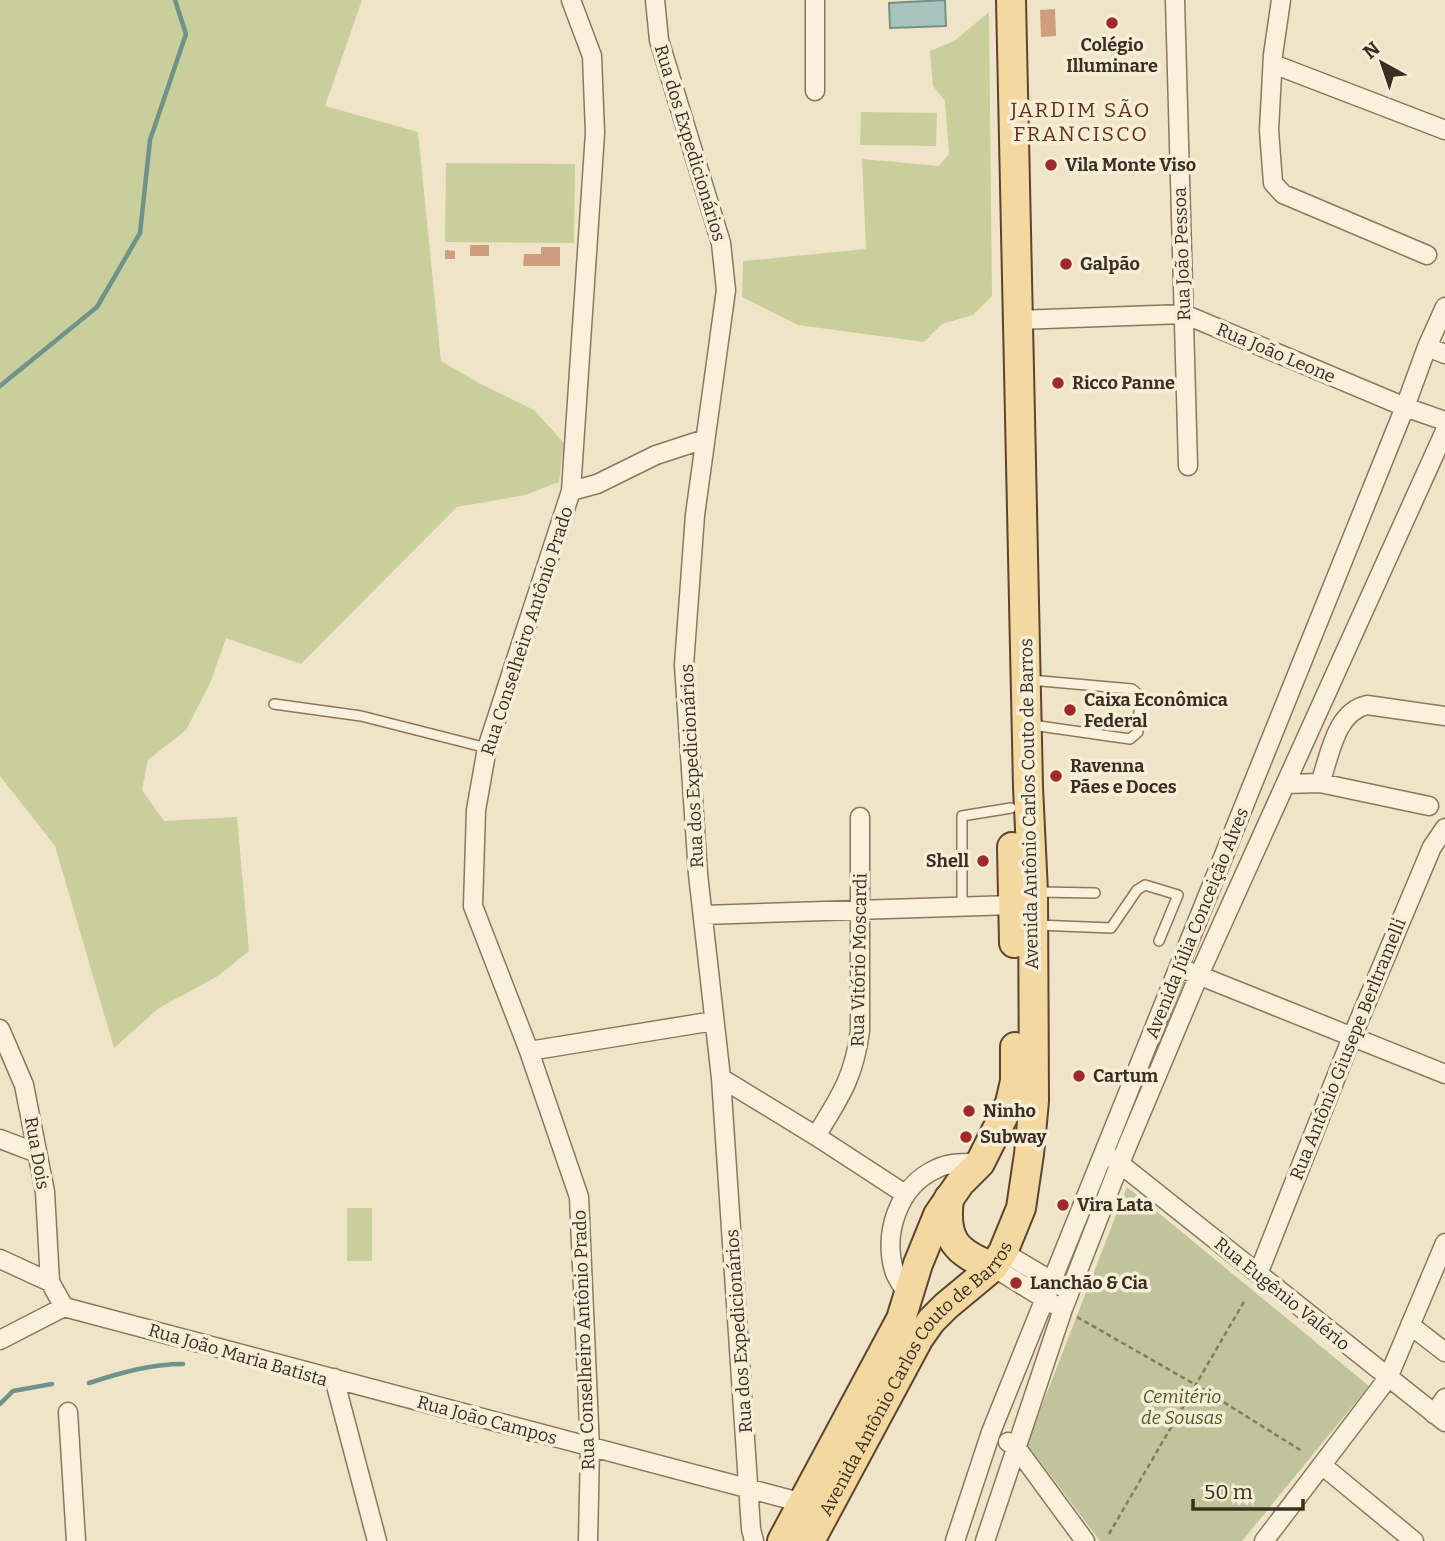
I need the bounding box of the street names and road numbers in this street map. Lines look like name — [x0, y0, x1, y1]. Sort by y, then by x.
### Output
street label: Rua dos Expedicionários — [650, 42, 730, 244]
street label: Rua João Pessoa — [1169, 187, 1195, 321]
street label: Rua João Leone — [1213, 318, 1339, 388]
street label: Rua Conselheiro Antônio Prado — [476, 504, 578, 758]
street label: Avenida Antônio Carlos Couto de Barros — [1015, 638, 1043, 970]
street label: Rua dos Expedicionários — [676, 663, 708, 869]
street label: Avenida Júlia Conceição Alves — [1141, 804, 1253, 1042]
street label: Rua Vitório Moscardi — [846, 873, 872, 1047]
street label: Rua Antônio Giusepe Berltramelli — [1285, 915, 1411, 1183]
street label: Rua Dois — [20, 1115, 54, 1191]
street label: Rua Conselheiro Antônio Prado — [568, 1209, 600, 1471]
street label: Rua dos Expedicionários — [721, 1228, 757, 1434]
street label: Rua Eugênio Valério — [1210, 1233, 1354, 1355]
street label: Avenida Antônio Carlos Couto de Barros — [815, 1238, 1017, 1520]
street label: Rua João Maria Batista — [146, 1319, 330, 1391]
street label: Rua João Campos — [415, 1391, 559, 1449]

